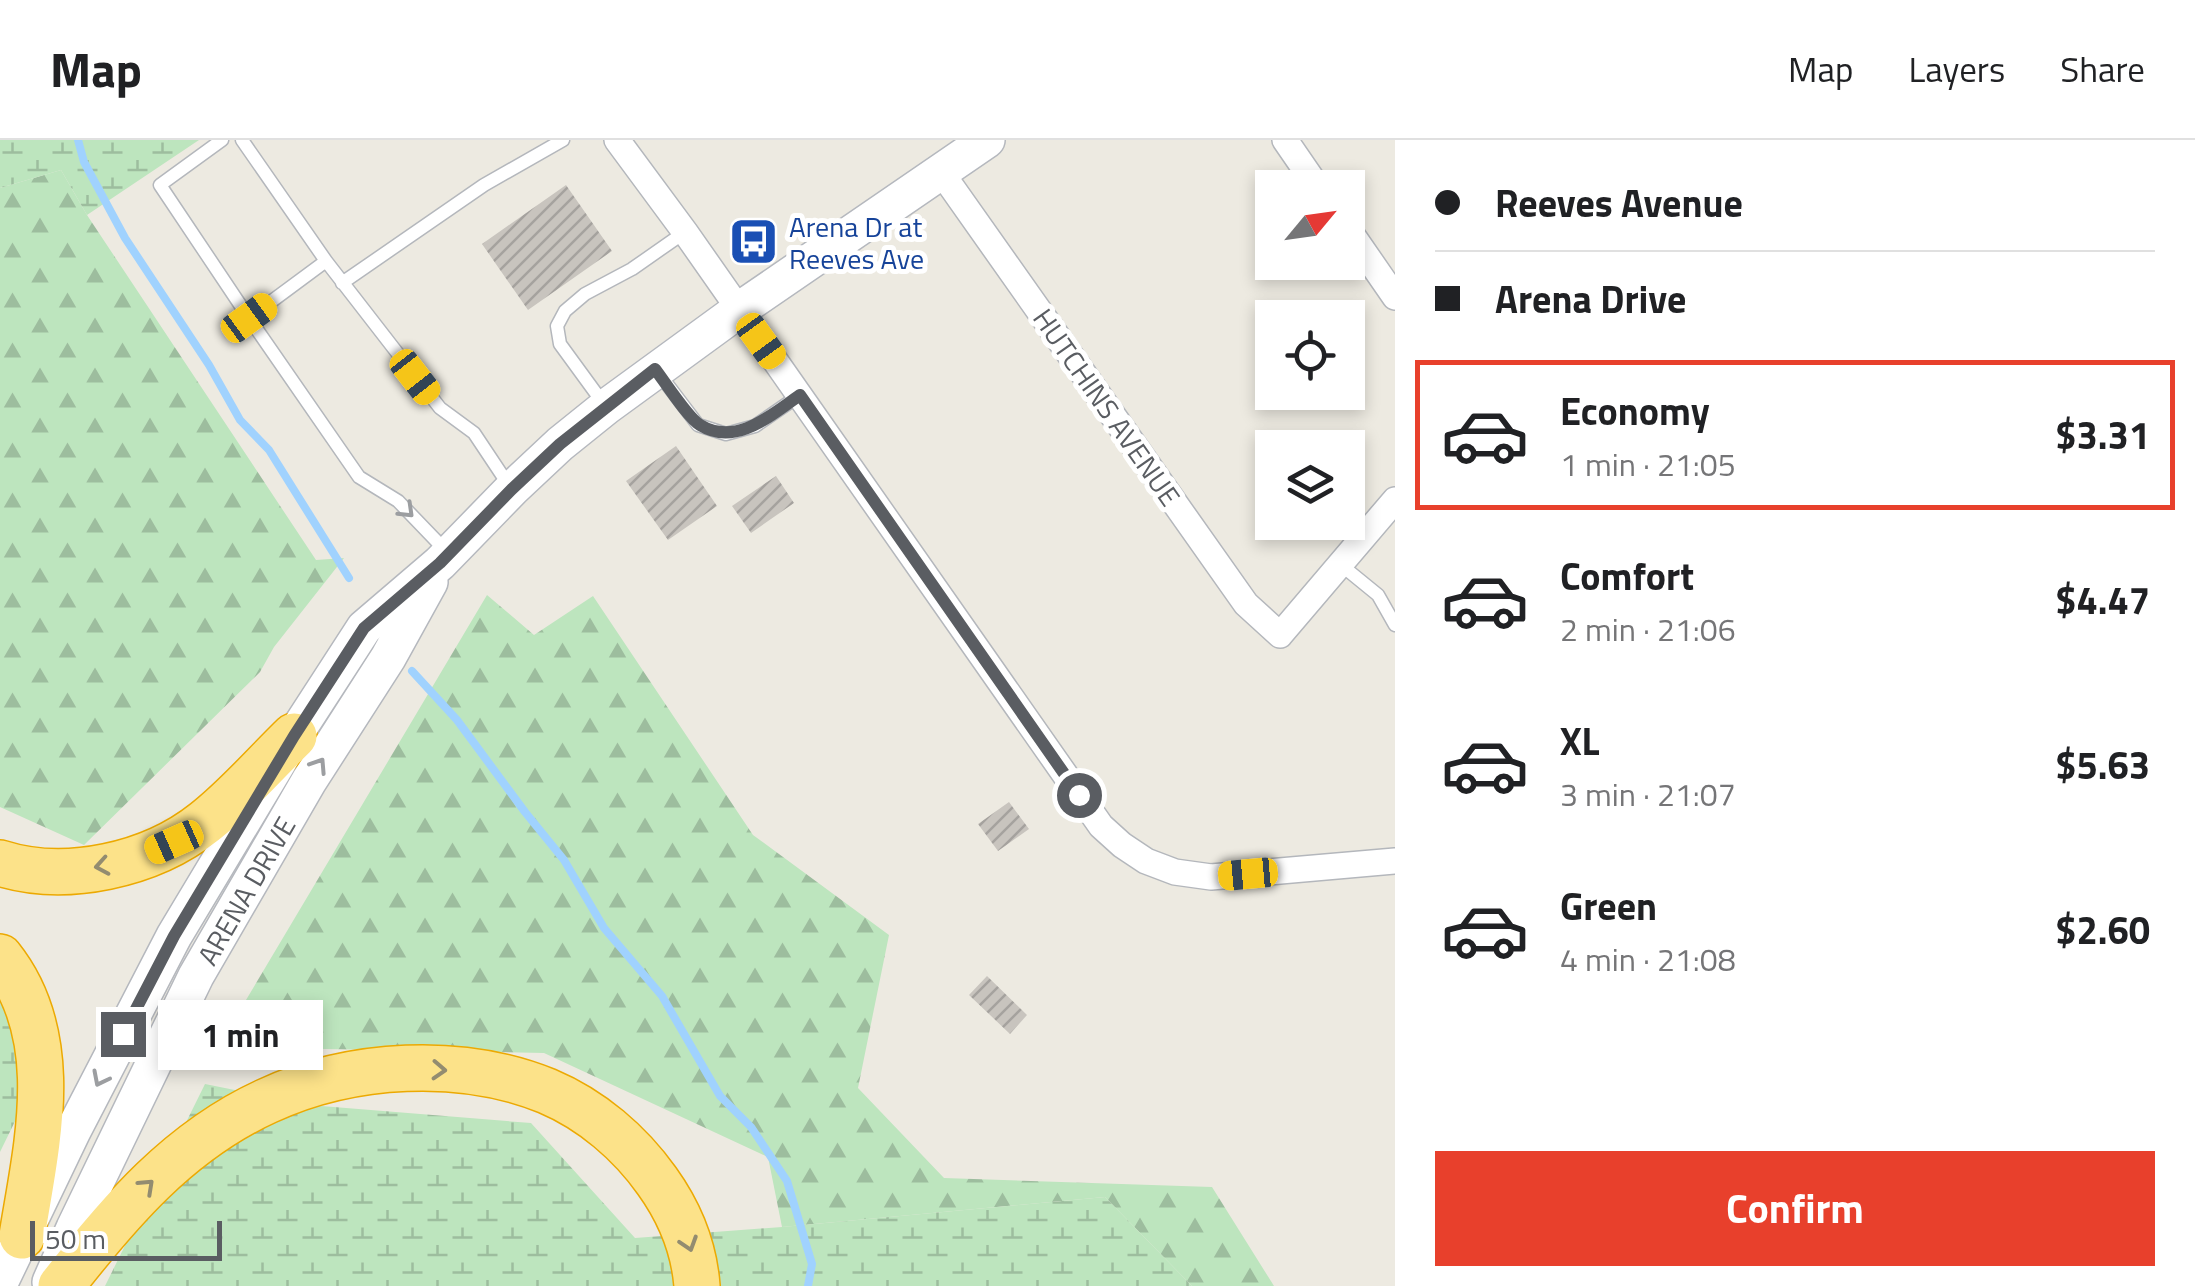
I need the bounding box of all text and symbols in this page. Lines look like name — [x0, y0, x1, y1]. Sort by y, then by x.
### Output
text: Map — [50, 33, 142, 106]
text: Map — [1788, 42, 1853, 96]
text: Layers — [1908, 42, 2005, 96]
text: Share — [2060, 42, 2145, 96]
north arrow — [1255, 170, 1365, 280]
map controls — [1255, 170, 1365, 540]
text: Reeves Avenue — [1495, 174, 1743, 232]
place label: Arena Dr at Reeves Ave — [789, 205, 924, 280]
bus stop icon: Arena Dr at Reeves Ave — [728, 216, 780, 268]
text: Arena Drive — [1495, 270, 1686, 328]
car — [216, 288, 282, 348]
street label: HUTCHINS AVENUE — [1023, 299, 1191, 515]
button: locate — [1255, 300, 1365, 410]
car — [731, 308, 791, 374]
car — [385, 344, 445, 410]
text: Economy — [1560, 382, 1710, 440]
icon: car — [1440, 390, 1530, 480]
text: $3.31 — [2055, 406, 2150, 464]
button: layers — [1255, 430, 1365, 540]
text: 1 min · 21:05 — [1560, 440, 1736, 488]
one-way arrow — [395, 499, 413, 517]
text: Comfort — [1560, 547, 1694, 605]
icon: car — [1440, 555, 1530, 645]
text: $4.47 — [2055, 571, 2150, 629]
text: 2 min · 21:06 — [1560, 605, 1736, 653]
text: XL — [1560, 712, 1600, 770]
icon: car — [1440, 720, 1530, 810]
text: $5.63 — [2055, 736, 2150, 794]
one-way arrow — [306, 758, 325, 776]
text: 3 min · 21:07 — [1560, 770, 1736, 818]
route start — [1057, 773, 1102, 818]
street label: ARENA DRIVE — [186, 808, 306, 973]
car — [140, 816, 208, 868]
one-way arrow — [94, 855, 110, 876]
car — [1217, 856, 1279, 892]
text: Green — [1560, 877, 1657, 935]
icon: car — [1440, 885, 1530, 975]
text: $2.60 — [2055, 901, 2150, 959]
text: 4 min · 21:08 — [1560, 935, 1736, 983]
callout: 1 min — [158, 999, 323, 1069]
text: 1 min — [202, 1011, 279, 1059]
route end — [101, 1012, 146, 1057]
one-way arrow — [432, 1059, 448, 1080]
one-way arrow — [93, 1068, 112, 1086]
button: Confirm — [1435, 1151, 2155, 1266]
one-way arrow — [135, 1179, 153, 1197]
scale bar — [30, 1216, 222, 1260]
text: 50 m — [45, 1217, 106, 1260]
one-way arrow — [677, 1234, 697, 1251]

